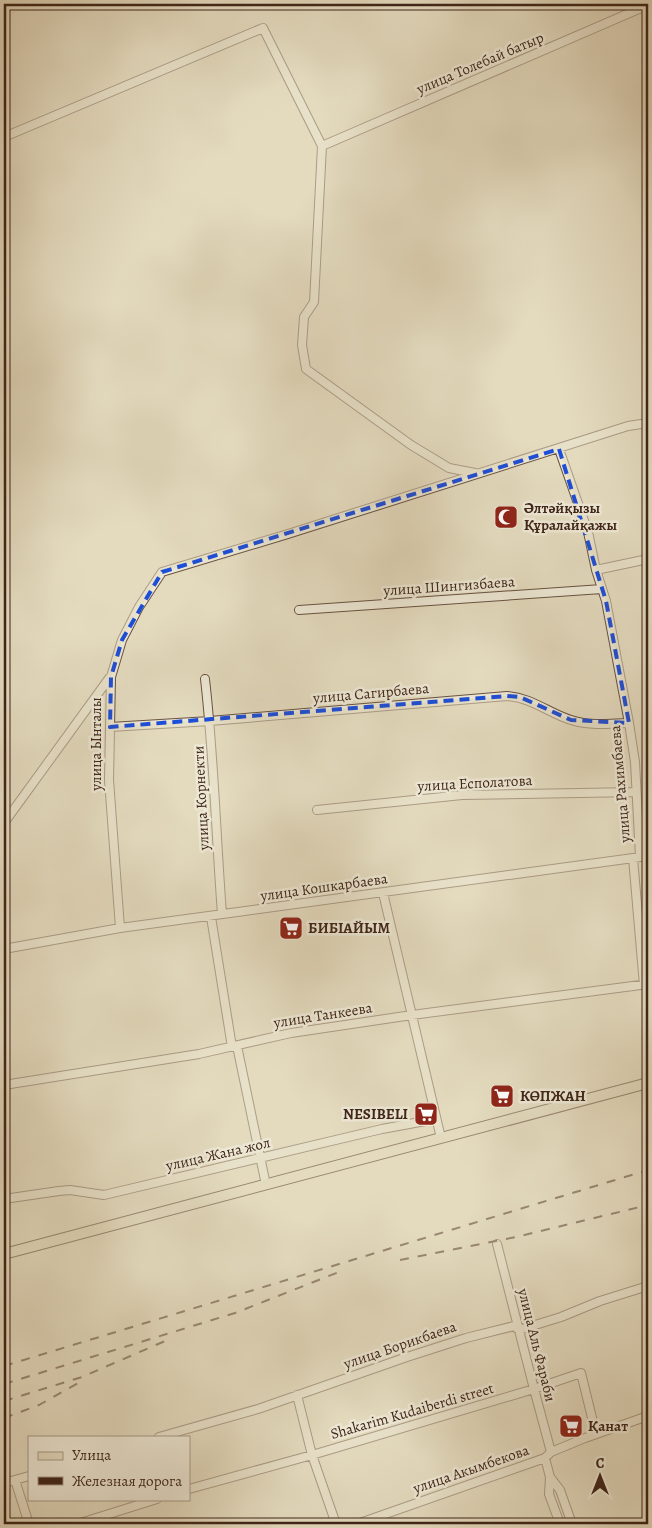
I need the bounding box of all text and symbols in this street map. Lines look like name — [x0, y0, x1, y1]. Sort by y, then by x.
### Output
street label: улица Толебай батыр — [412, 27, 547, 99]
place label: Әлтәйқызы Құралайқажы — [524, 498, 617, 535]
mosque icon: Әлтәйқызы Құралайқажы — [493, 504, 519, 530]
street label: улица Шингизбаева — [382, 571, 515, 601]
street label: улица Сагирбаева — [311, 678, 430, 708]
street label: улица Ынталы — [86, 697, 106, 792]
street label: улица Рахимбаева — [605, 724, 635, 845]
street label: улица Корнекти — [188, 745, 214, 852]
street label: улица Есполатова — [416, 770, 533, 796]
street label: улица Кошкарбаева — [258, 868, 389, 906]
supermarket icon: БИБІАЙЫМ — [278, 915, 304, 941]
place label: БИБІАЙЫМ — [308, 918, 391, 938]
street label: улица Танкеева — [271, 997, 374, 1033]
supermarket icon: КӨПЖАН — [489, 1083, 515, 1109]
place label: КӨПЖАН — [520, 1086, 586, 1106]
supermarket icon: NESIBELI — [413, 1101, 439, 1127]
place label: NESIBELI — [343, 1104, 408, 1124]
street label: улица Жана жол — [163, 1132, 272, 1176]
street label: улица Аль Фараби — [513, 1285, 561, 1404]
street label: улица Борикбаева — [340, 1316, 459, 1374]
street label: Shakarim Kudaiberdi street — [328, 1378, 496, 1444]
supermarket icon: Қанат — [558, 1413, 584, 1439]
place label: Қанат — [588, 1416, 628, 1436]
legend — [28, 1436, 190, 1500]
street label: улица Акымбекова — [409, 1440, 532, 1499]
text: Улица — [72, 1445, 111, 1465]
north arrow — [574, 1450, 624, 1500]
text: С — [596, 1454, 605, 1473]
text: Железная дорога — [72, 1471, 182, 1491]

